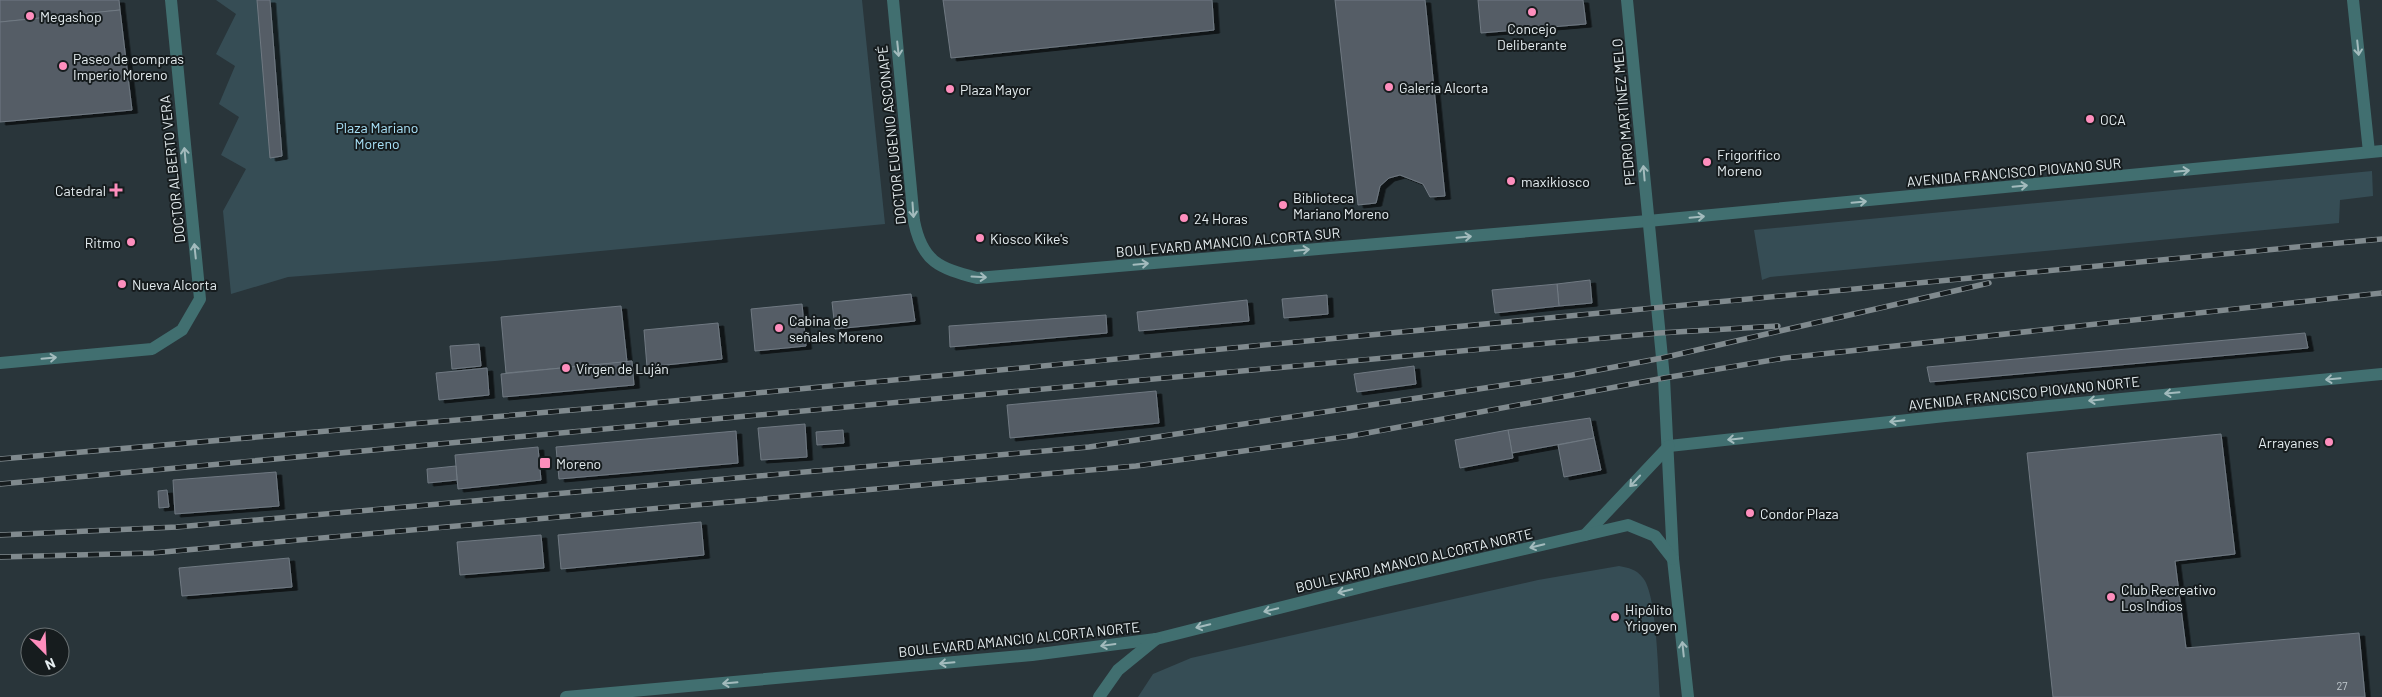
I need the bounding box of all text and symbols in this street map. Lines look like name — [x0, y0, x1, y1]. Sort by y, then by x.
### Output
marker: Concejo Deliberante — [1526, 6, 1538, 18]
place label: Megashop — [40, 8, 102, 25]
marker: Megashop — [24, 10, 36, 22]
place label: Concejo Deliberante — [1497, 20, 1567, 53]
street label: PEDRO MARTÍNEZ MELO — [1608, 38, 1638, 186]
one-way arrow — [893, 40, 903, 56]
one-way arrow — [2353, 40, 2363, 56]
street label: DOCTOR EUGENIO ASCONAPÉ — [873, 45, 909, 225]
place label: Paseo de compras Imperio Moreno — [73, 50, 184, 83]
marker: Paseo de compras Imperio Moreno — [57, 60, 69, 72]
place label: Galeria Alcorta — [1399, 79, 1488, 96]
place label: Plaza Mayor — [960, 81, 1031, 98]
marker: Galeria Alcorta — [1383, 81, 1395, 93]
marker: Plaza Mayor — [944, 83, 956, 95]
street label: DOCTOR ALBERTO VERA — [156, 94, 188, 244]
place label: OCA — [2100, 111, 2126, 128]
marker: OCA — [2084, 113, 2096, 125]
park label: Plaza Mariano Moreno — [336, 119, 418, 152]
place label: Frigorifico Moreno — [1717, 146, 1781, 179]
one-way arrow — [180, 147, 190, 163]
street label: AVENIDA FRANCISCO PIOVANO SUR — [1906, 154, 2122, 190]
marker: Frigorifico Moreno — [1701, 156, 1713, 168]
one-way arrow — [1639, 165, 1649, 181]
one-way arrow — [2174, 166, 2190, 176]
place label: maxikiosco — [1521, 173, 1590, 190]
marker: maxikiosco — [1505, 175, 1517, 187]
place label: Catedral — [55, 182, 106, 199]
one-way arrow — [2012, 182, 2028, 191]
marker: Catedral — [110, 184, 122, 196]
place label: Biblioteca Mariano Moreno — [1293, 189, 1389, 222]
one-way arrow — [1850, 197, 1866, 206]
marker: Biblioteca Mariano Moreno — [1277, 199, 1289, 211]
one-way arrow — [909, 202, 918, 218]
place label: 24 Horas — [1194, 210, 1248, 227]
marker: 24 Horas — [1178, 212, 1190, 224]
one-way arrow — [1689, 212, 1705, 222]
street label: BOULEVARD AMANCIO ALCORTA SUR — [1115, 224, 1341, 260]
place label: Kiosco Kike's — [990, 230, 1069, 247]
marker: Kiosco Kike's — [974, 232, 986, 244]
one-way arrow — [1456, 232, 1472, 241]
place label: Ritmo — [85, 234, 121, 251]
marker: Ritmo — [125, 236, 137, 248]
one-way arrow — [190, 244, 200, 260]
one-way arrow — [1294, 246, 1310, 255]
one-way arrow — [1132, 259, 1148, 269]
one-way arrow — [970, 272, 986, 281]
place label: Nueva Alcorta — [132, 276, 217, 293]
marker: Nueva Alcorta — [116, 278, 128, 290]
place label: Cabina de señales Moreno — [789, 312, 883, 345]
marker: Cabina de señales Moreno — [773, 322, 785, 334]
one-way arrow — [40, 354, 56, 363]
place label: Vírgen de Luján — [576, 360, 669, 377]
marker: Vírgen de Luján — [560, 362, 572, 374]
street label: AVENIDA FRANCISCO PIOVANO NORTE — [1908, 372, 2140, 414]
one-way arrow — [2326, 374, 2342, 383]
one-way arrow — [2164, 388, 2180, 398]
one-way arrow — [2089, 396, 2105, 405]
one-way arrow — [1889, 416, 1905, 426]
one-way arrow — [1727, 434, 1743, 443]
place label: Arrayanes — [2258, 434, 2319, 451]
marker: Arrayanes — [2323, 436, 2335, 448]
place label: Moreno — [556, 455, 601, 472]
marker: Moreno — [538, 456, 552, 470]
one-way arrow — [1629, 475, 1641, 488]
place label: Condor Plaza — [1760, 505, 1839, 522]
marker: Condor Plaza — [1744, 507, 1756, 519]
street label: BOULEVARD AMANCIO ALCORTA NORTE — [1294, 524, 1534, 596]
one-way arrow — [1530, 542, 1546, 551]
place label: Club Recreativo Los Indios — [2121, 581, 2216, 614]
one-way arrow — [1338, 587, 1354, 596]
marker: Club Recreativo Los Indios — [2105, 591, 2117, 603]
place label: Hipólito Yrigoyen — [1625, 601, 1677, 634]
one-way arrow — [1263, 605, 1279, 615]
marker: Hipólito Yrigoyen — [1609, 611, 1621, 623]
street label: BOULEVARD AMANCIO ALCORTA NORTE — [898, 618, 1140, 660]
one-way arrow — [1195, 622, 1211, 632]
north arrow — [20, 627, 70, 677]
one-way arrow — [1100, 640, 1116, 650]
one-way arrow — [1678, 641, 1688, 657]
text: N — [43, 655, 58, 674]
one-way arrow — [939, 658, 955, 668]
one-way arrow — [722, 678, 738, 687]
house number: 27 — [2336, 679, 2348, 692]

